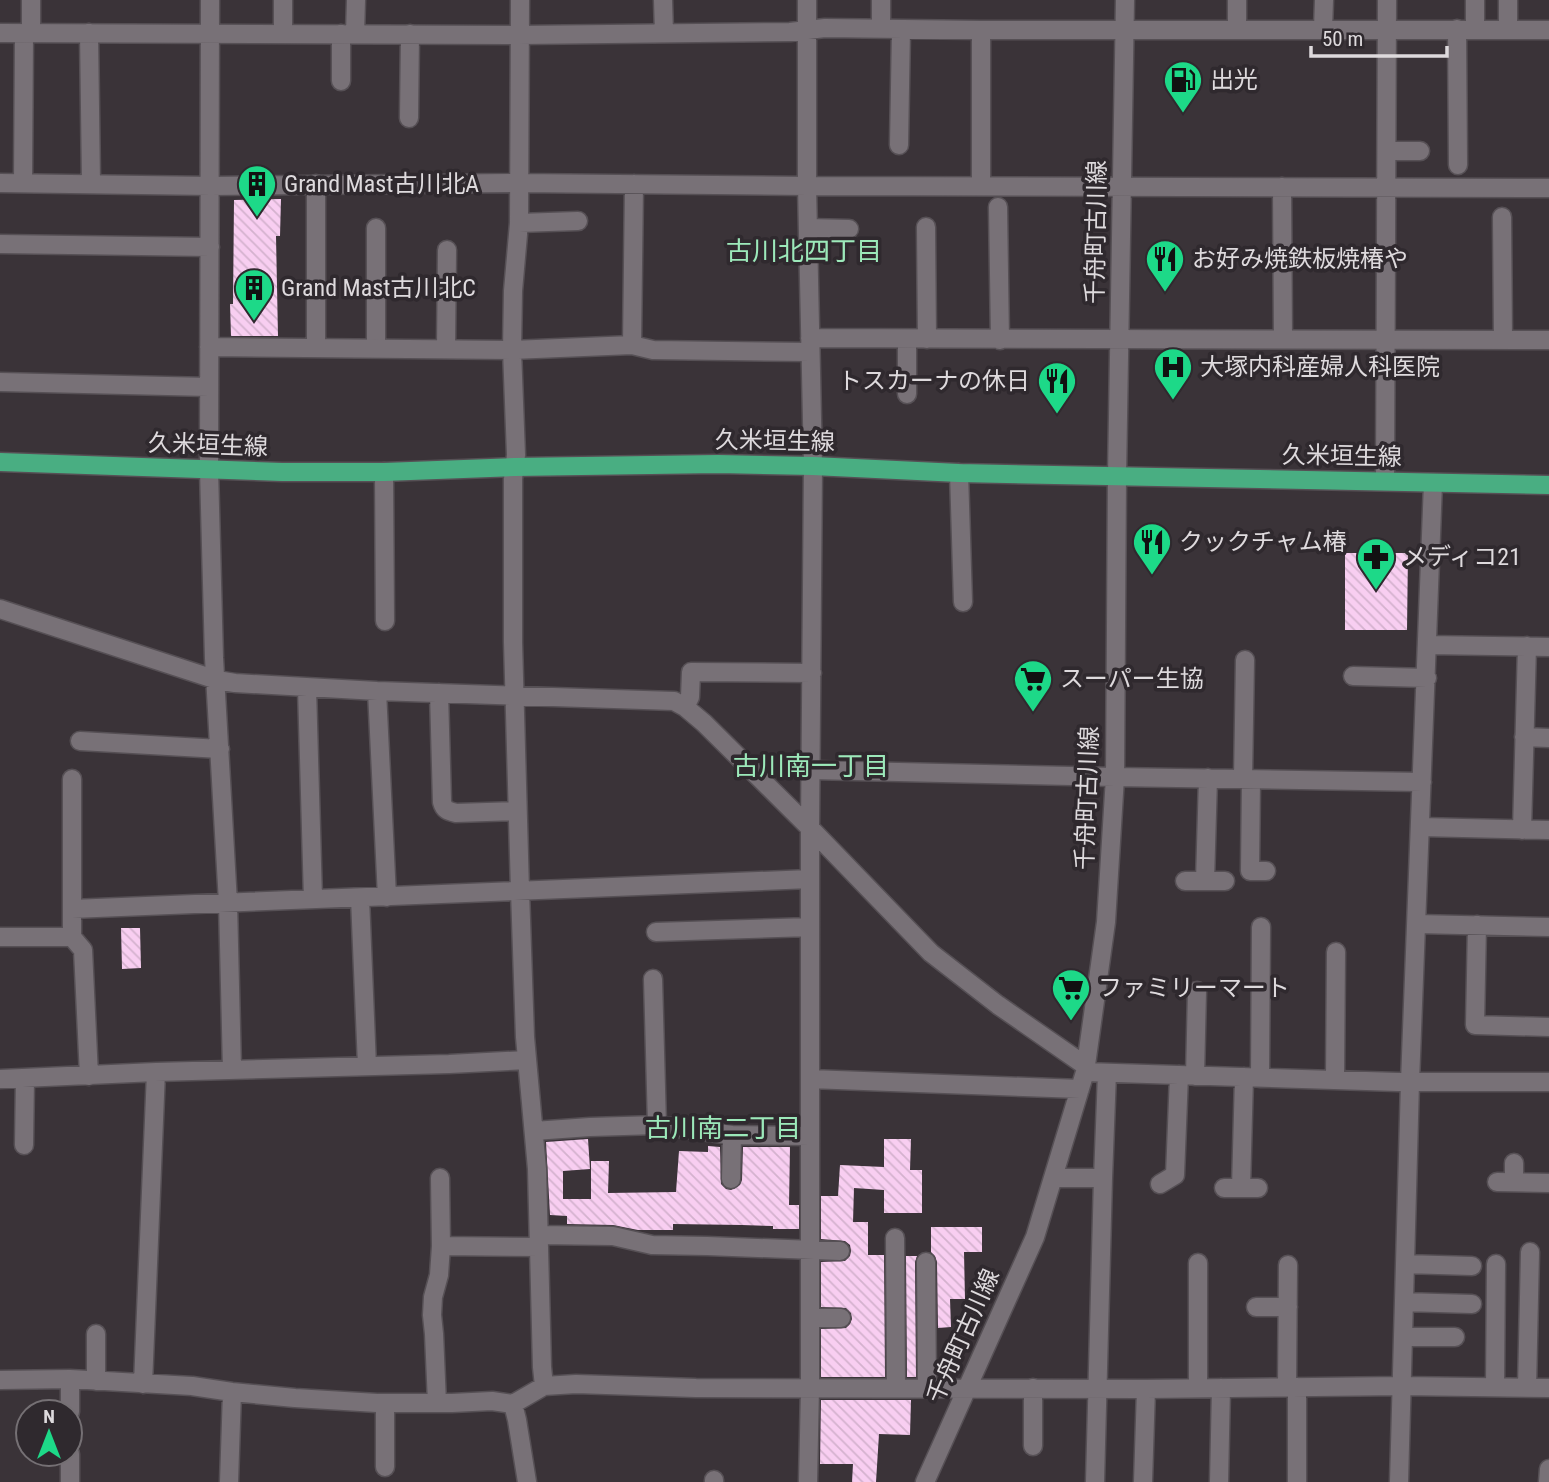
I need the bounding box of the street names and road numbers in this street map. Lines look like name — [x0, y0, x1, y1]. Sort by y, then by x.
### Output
street label: 千舟町古川線 — [1081, 160, 1111, 304]
street label: 久米垣生線 — [715, 426, 835, 456]
street label: 久米垣生線 — [148, 429, 268, 461]
street label: 久米垣生線 — [1282, 441, 1402, 471]
street label: 千舟町古川線 — [1070, 726, 1104, 870]
street label: 千舟町古川線 — [921, 1265, 1005, 1407]

